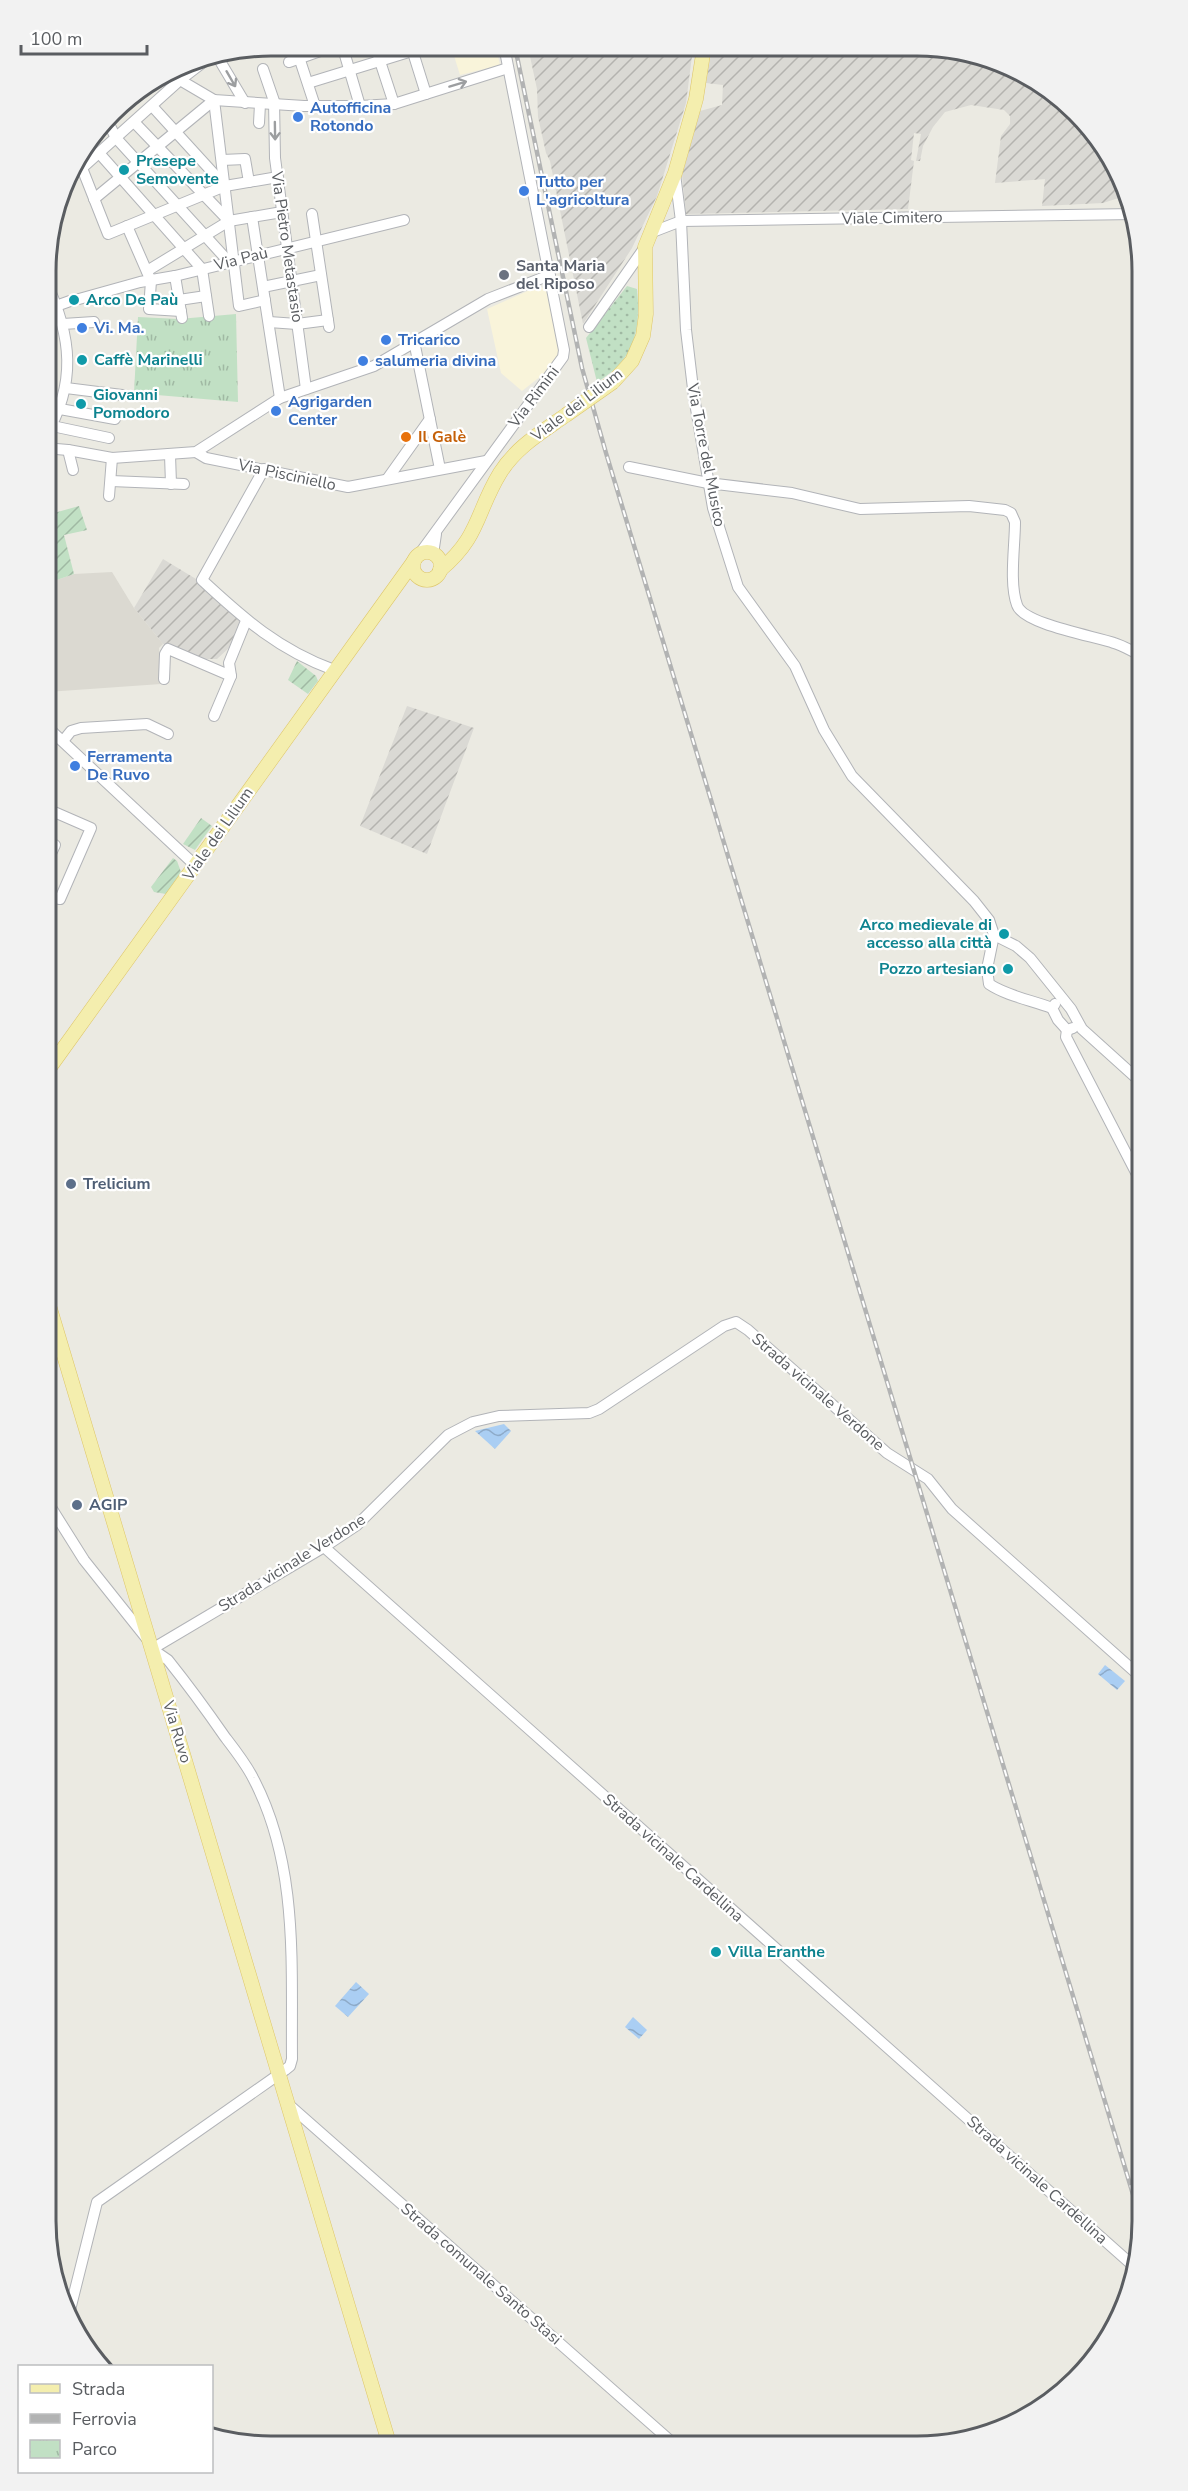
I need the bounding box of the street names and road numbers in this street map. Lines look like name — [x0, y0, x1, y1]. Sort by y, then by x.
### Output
street label: Via Pietro Metastasio — [265, 169, 308, 324]
street label: Viale Cimitero — [840, 206, 943, 230]
street label: Via Paù — [211, 242, 270, 277]
street label: Via Rimini — [503, 362, 564, 433]
street label: Viale dei Lilium — [526, 363, 627, 447]
street label: Via Torre del Musico — [681, 380, 731, 529]
street label: Via Pisciniello — [235, 454, 338, 496]
street label: Viale dei Lilium — [177, 783, 258, 886]
street label: Strada vicinale Verdone — [747, 1328, 889, 1456]
street label: Strada vicinale Verdone — [214, 1509, 370, 1617]
street label: Via Ruvo — [157, 1697, 197, 1766]
street label: Strada vicinale Cardellina — [598, 1789, 748, 1927]
street label: Strada vicinale Cardellina — [962, 2111, 1112, 2249]
street label: Strada comunale Santo Stasi — [396, 2198, 566, 2350]

